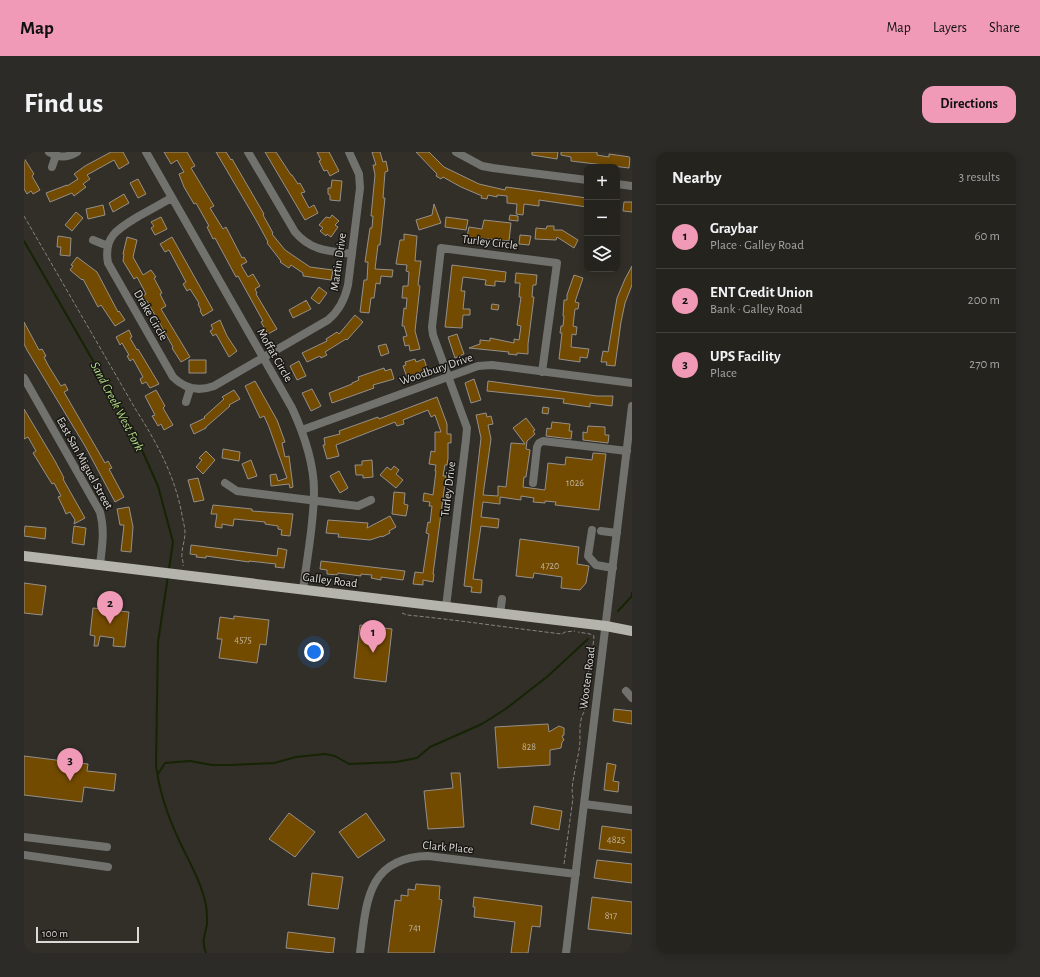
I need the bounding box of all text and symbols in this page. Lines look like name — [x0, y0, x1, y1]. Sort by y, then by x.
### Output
text: Map — [20, 19, 54, 38]
text: Map — [886, 21, 911, 35]
text: Layers — [933, 21, 967, 35]
text: Share — [989, 21, 1020, 35]
button: Directions — [922, 86, 1016, 123]
text: Find us — [24, 90, 103, 118]
map controls — [584, 164, 620, 272]
button: + — [584, 164, 620, 200]
text: Nearby — [672, 169, 722, 186]
text: 3 results — [959, 171, 1000, 184]
button: − — [584, 200, 620, 236]
text: Graybar — [710, 221, 758, 236]
text: 1 — [683, 230, 687, 243]
text: 60 m — [974, 230, 1000, 243]
street label: Martin Drive — [328, 232, 348, 292]
street label: Turley Circle — [461, 233, 519, 252]
button: layers — [584, 236, 620, 272]
text: Place · Galley Road — [710, 239, 804, 252]
text: ENT Credit Union — [710, 285, 813, 300]
street label: Drake Circle — [132, 288, 170, 342]
text: 2 — [682, 294, 688, 307]
text: 200 m — [968, 294, 1000, 307]
text: Bank · Galley Road — [710, 303, 802, 316]
street label: Moffat Circle — [255, 326, 295, 384]
text: UPS Facility — [710, 349, 781, 364]
street label: Woodbury Drive — [398, 351, 474, 388]
text: 3 — [682, 358, 688, 371]
text: 270 m — [969, 358, 1000, 371]
water label: Sand Creek West Fork — [88, 360, 146, 454]
text: Place — [710, 367, 737, 380]
street label: East San Miguel Street — [55, 415, 115, 511]
street label: Turley Drive — [439, 461, 458, 517]
house number: 1026 — [566, 478, 584, 488]
house number: 4720 — [541, 561, 559, 571]
street label: Galley Road — [302, 571, 358, 590]
pin: 2 — [97, 591, 123, 624]
pin: 1 — [360, 620, 386, 653]
house number: 4575 — [234, 635, 252, 645]
your location — [304, 642, 324, 662]
street label: Wooten Road — [577, 646, 597, 710]
house number: 828 — [522, 742, 536, 752]
pin: 3 — [57, 748, 83, 781]
house number: 4825 — [607, 835, 625, 845]
street label: Clark Place — [422, 839, 474, 855]
house number: 817 — [605, 911, 617, 921]
house number: 741 — [409, 923, 421, 933]
scale bar — [36, 925, 139, 944]
text: 100 m — [42, 928, 68, 939]

